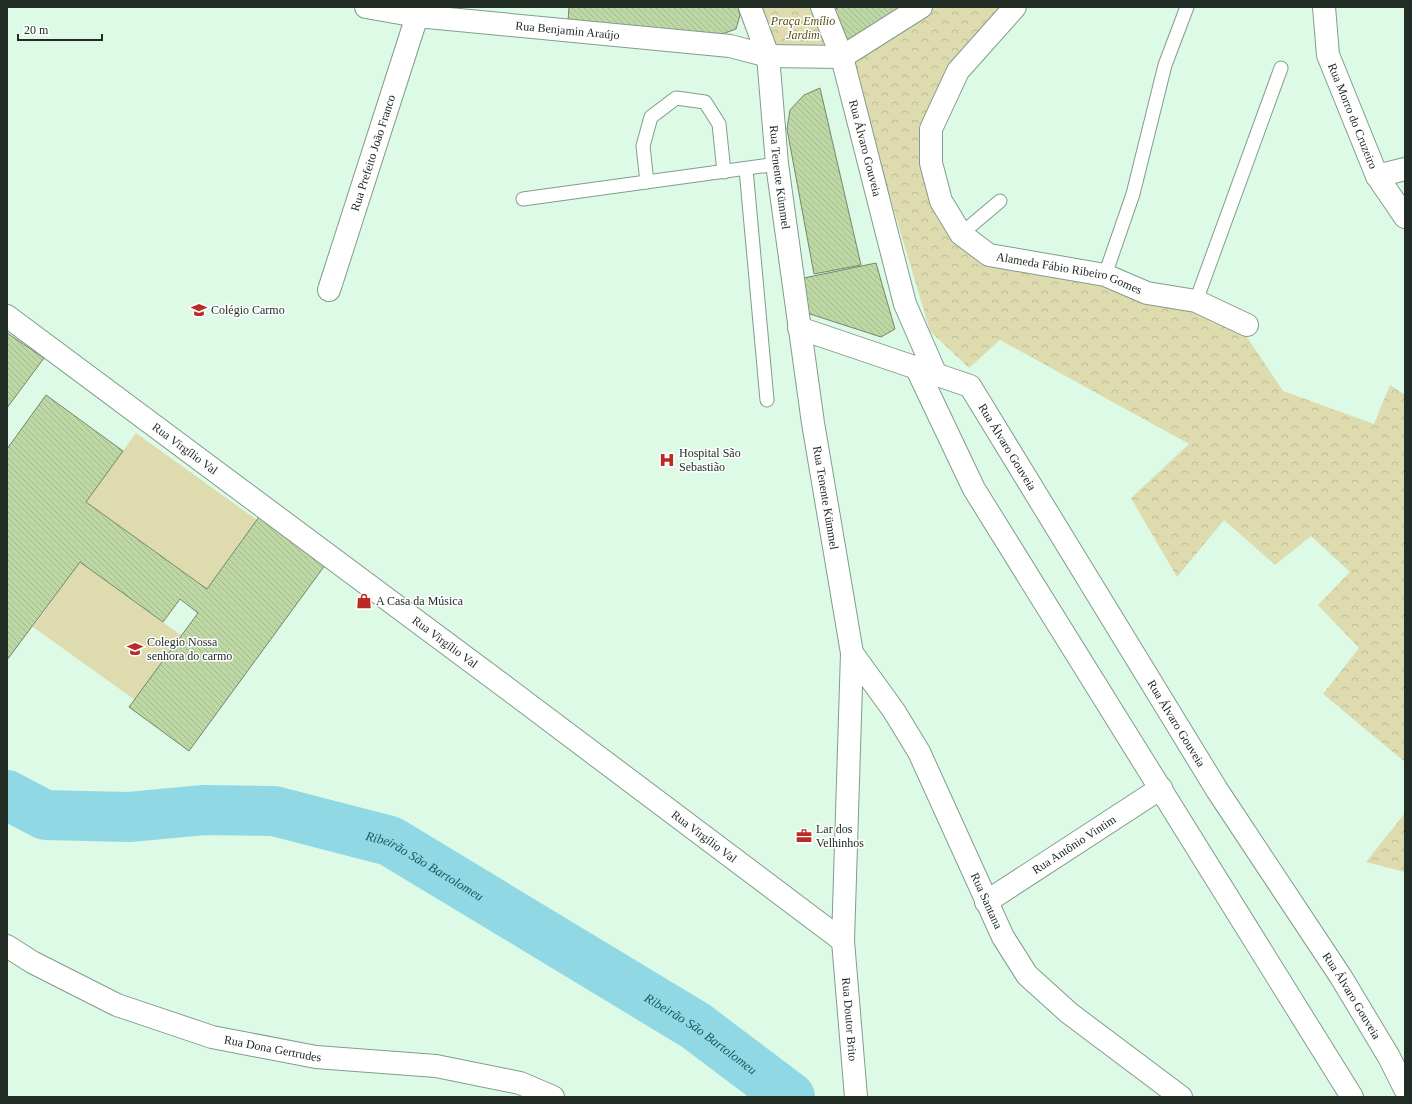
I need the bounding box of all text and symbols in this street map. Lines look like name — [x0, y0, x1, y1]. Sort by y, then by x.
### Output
park label: Praça Emílio Jardim — [770, 14, 835, 42]
scale bar — [18, 16, 102, 42]
street label: Rua Benjamin Araújo — [515, 18, 620, 42]
text: 20 m — [24, 23, 49, 37]
street label: Rua Morro do Cruzeiro — [1325, 61, 1380, 171]
street label: Rua Prefeito João Franco — [348, 93, 398, 213]
street label: Rua Álvaro Gouveia — [846, 98, 884, 199]
street label: Rua Tenente Kümmel — [767, 124, 793, 231]
street label: Alameda Fábio Ribeiro Gomes — [995, 249, 1144, 297]
school or university icon: Colégio Carmo — [190, 301, 208, 319]
place label: Colégio Carmo — [211, 303, 285, 317]
street label: Rua Álvaro Gouveia — [975, 401, 1039, 494]
street label: Rua Virgílio Val — [150, 420, 221, 478]
street label: Rua Tenente Kümmel — [810, 445, 841, 551]
place label: Hospital São Sebastião — [679, 446, 741, 474]
hospital icon: Hospital São Sebastião — [658, 451, 676, 469]
shop icon: A Casa da Música — [355, 592, 373, 610]
place label: A Casa da Música — [376, 594, 464, 608]
street label: Rua Virgílio Val — [409, 613, 481, 671]
place label: Colegio Nossa senhora do carmo — [147, 635, 232, 663]
school or university icon: Colegio Nossa senhora do carmo — [126, 640, 144, 658]
street label: Rua Álvaro Gouveia — [1144, 677, 1209, 770]
street label: Rua Virgílio Val — [669, 807, 740, 866]
street label: Rua Antônio Vintim — [1029, 812, 1119, 877]
place label: Lar dos Velhinhos — [816, 822, 864, 850]
office icon: Lar dos Velhinhos — [795, 827, 813, 845]
water label: Ribeirão São Bartolomeu — [363, 828, 487, 904]
street label: Rua Santana — [968, 870, 1006, 932]
street label: Rua Álvaro Gouveia — [1320, 950, 1384, 1042]
street label: Rua Doutor Brito — [839, 977, 860, 1062]
water label: Ribeirão São Bartolomeu — [641, 989, 760, 1078]
street label: Rua Dona Gertrudes — [223, 1032, 322, 1064]

